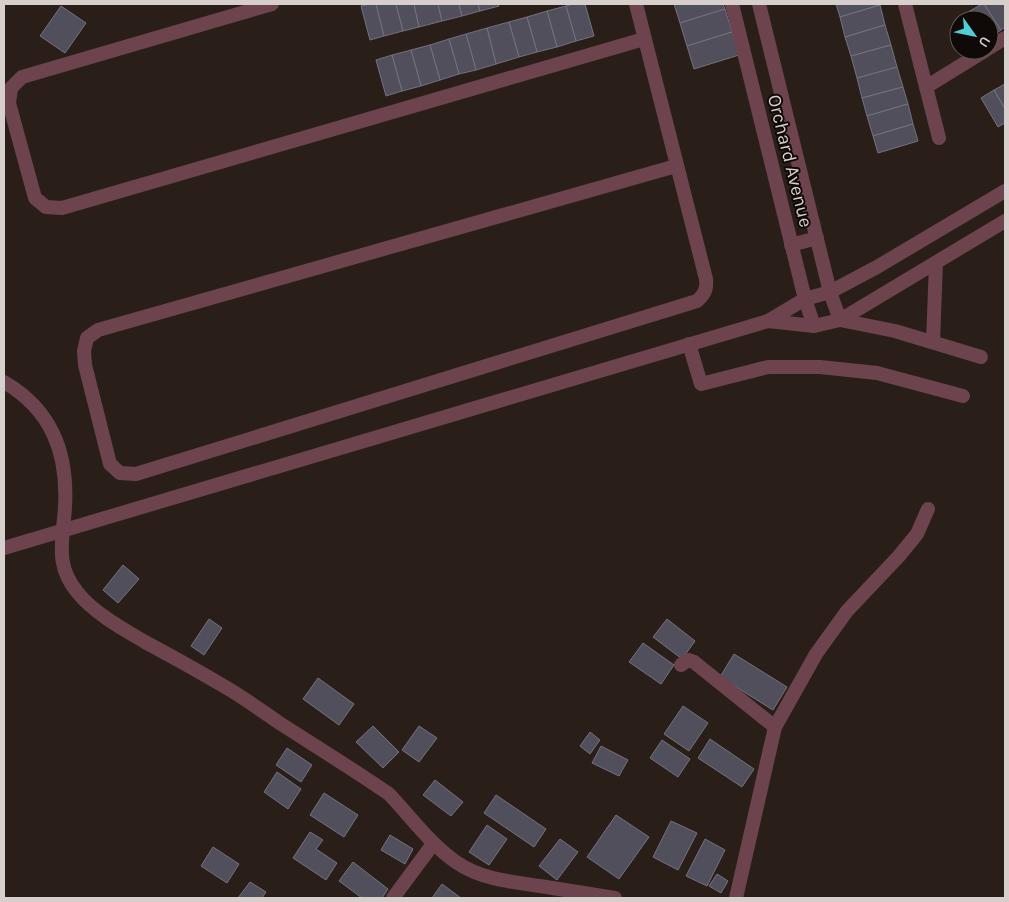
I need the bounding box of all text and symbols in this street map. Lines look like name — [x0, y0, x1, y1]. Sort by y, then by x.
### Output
north arrow — [949, 10, 999, 60]
text: U — [975, 33, 994, 50]
street label: Orchard Avenue — [763, 92, 817, 230]

